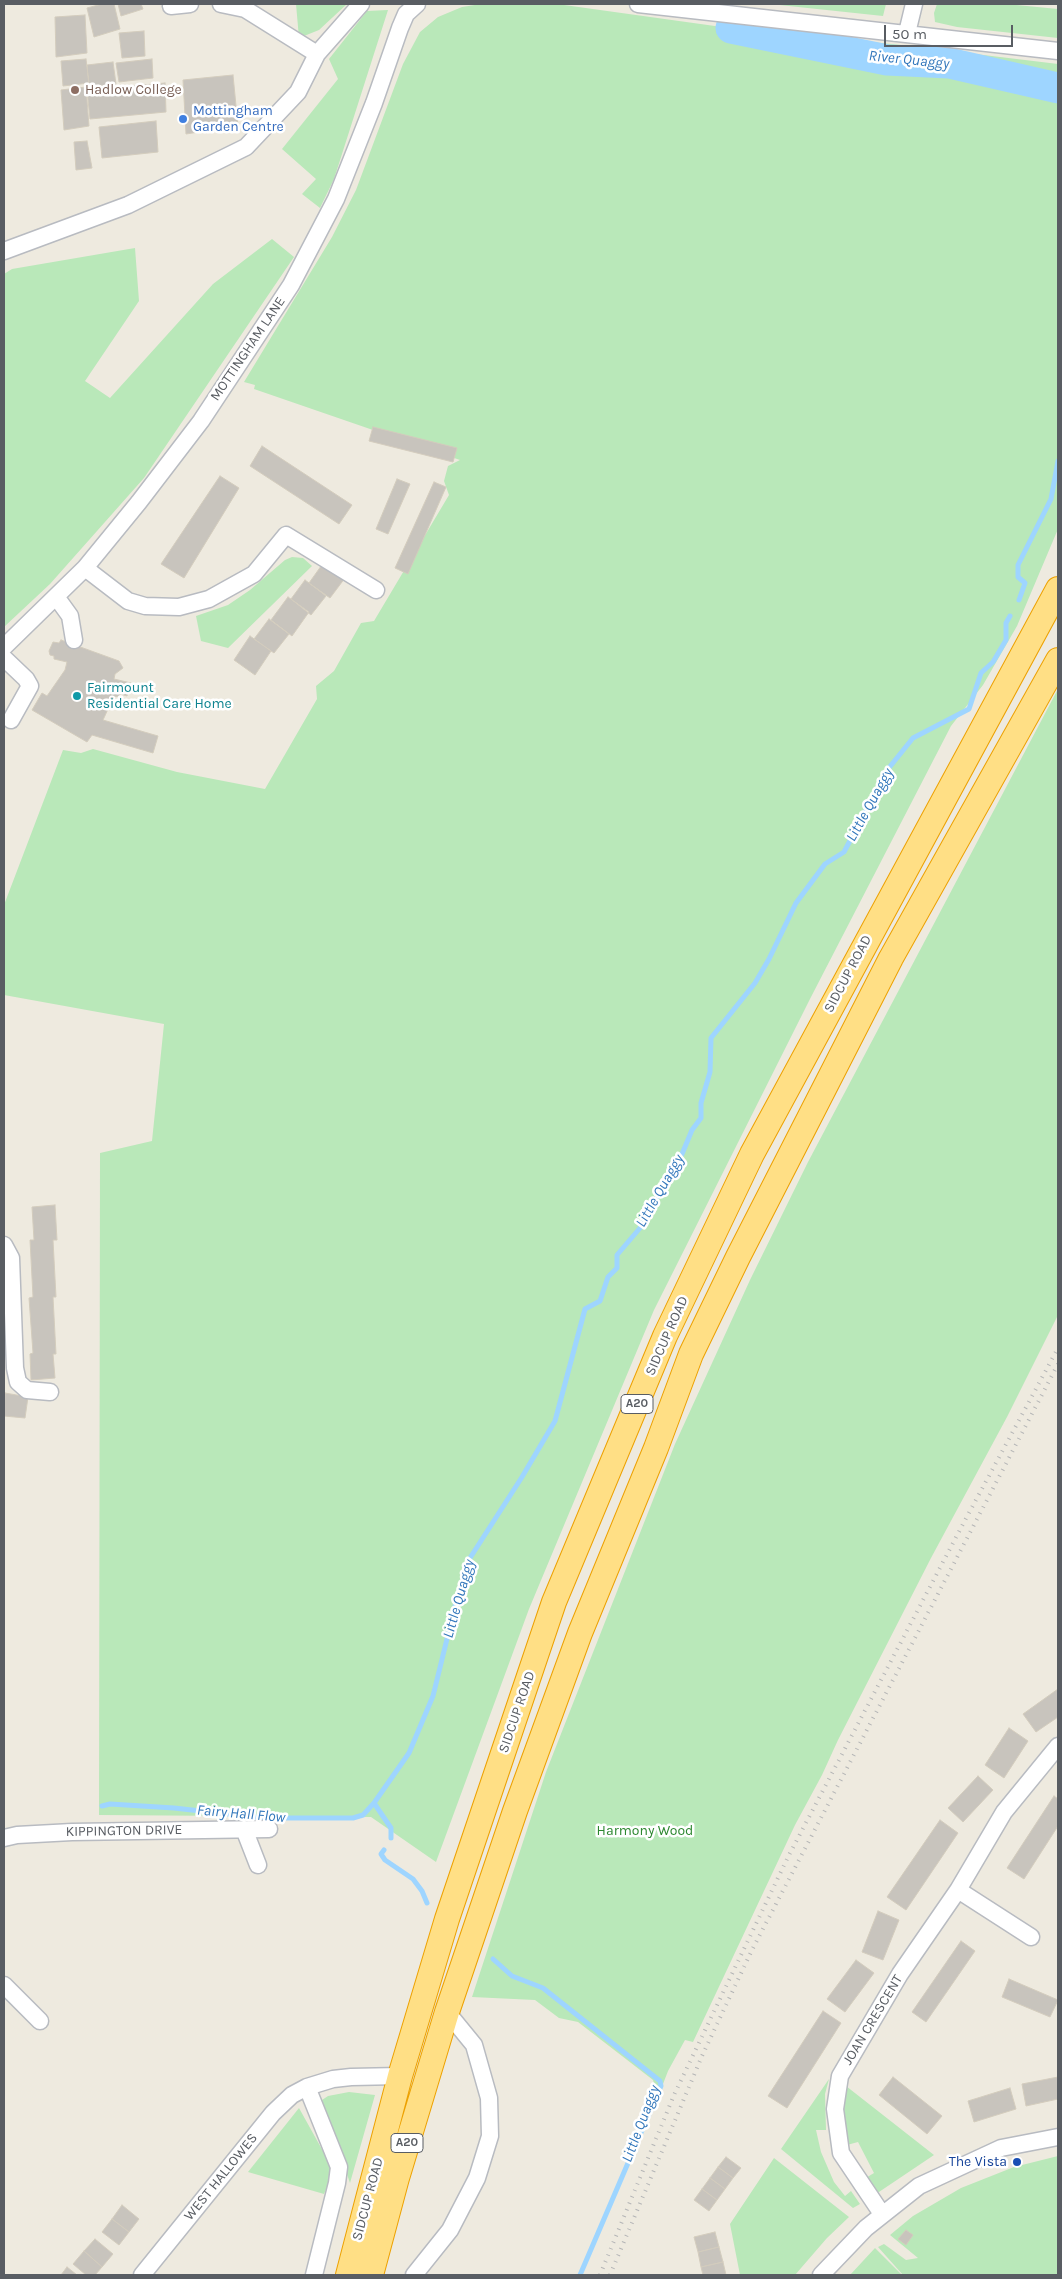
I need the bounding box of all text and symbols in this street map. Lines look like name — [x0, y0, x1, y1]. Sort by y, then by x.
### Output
scale bar — [887, 15, 1016, 47]
text: 50 m — [892, 25, 927, 43]
water label: River Quaggy — [868, 47, 950, 73]
place label: Hadlow College — [85, 82, 182, 98]
marker: Hadlow College — [69, 84, 81, 96]
place label: Mottingham Garden Centre — [193, 103, 284, 136]
marker: Mottingham Garden Centre — [177, 113, 189, 125]
street label: MOTTINGHAM LANE — [207, 294, 289, 404]
place label: Fairmount Residential Care Home — [87, 680, 232, 712]
marker: Fairmount Residential Care Home — [71, 690, 83, 702]
water label: Little Quaggy — [843, 765, 897, 845]
street label: SIDCUP ROAD — [821, 932, 875, 1016]
water label: Little Quaggy — [632, 1151, 688, 1231]
street label: SIDCUP ROAD — [642, 1294, 692, 1378]
road number: A20 — [621, 1395, 653, 1414]
water label: Little Quaggy — [439, 1558, 479, 1640]
street label: SIDCUP ROAD — [495, 1669, 539, 1755]
water label: Fairy Hall Flow — [196, 1801, 286, 1827]
street label: KIPPINGTON DRIVE — [65, 1822, 183, 1840]
park label: Harmony Wood — [597, 1823, 693, 1839]
street label: JOAN CRESCENT — [839, 1972, 907, 2068]
water label: Little Quaggy — [618, 2083, 664, 2165]
street label: WEST HALLOWES — [181, 2130, 261, 2224]
road number: A20 — [391, 2134, 423, 2152]
place label: The Vista — [949, 2154, 1007, 2170]
street label: SIDCUP ROAD — [349, 2156, 387, 2242]
marker: The Vista — [1011, 2156, 1023, 2168]

